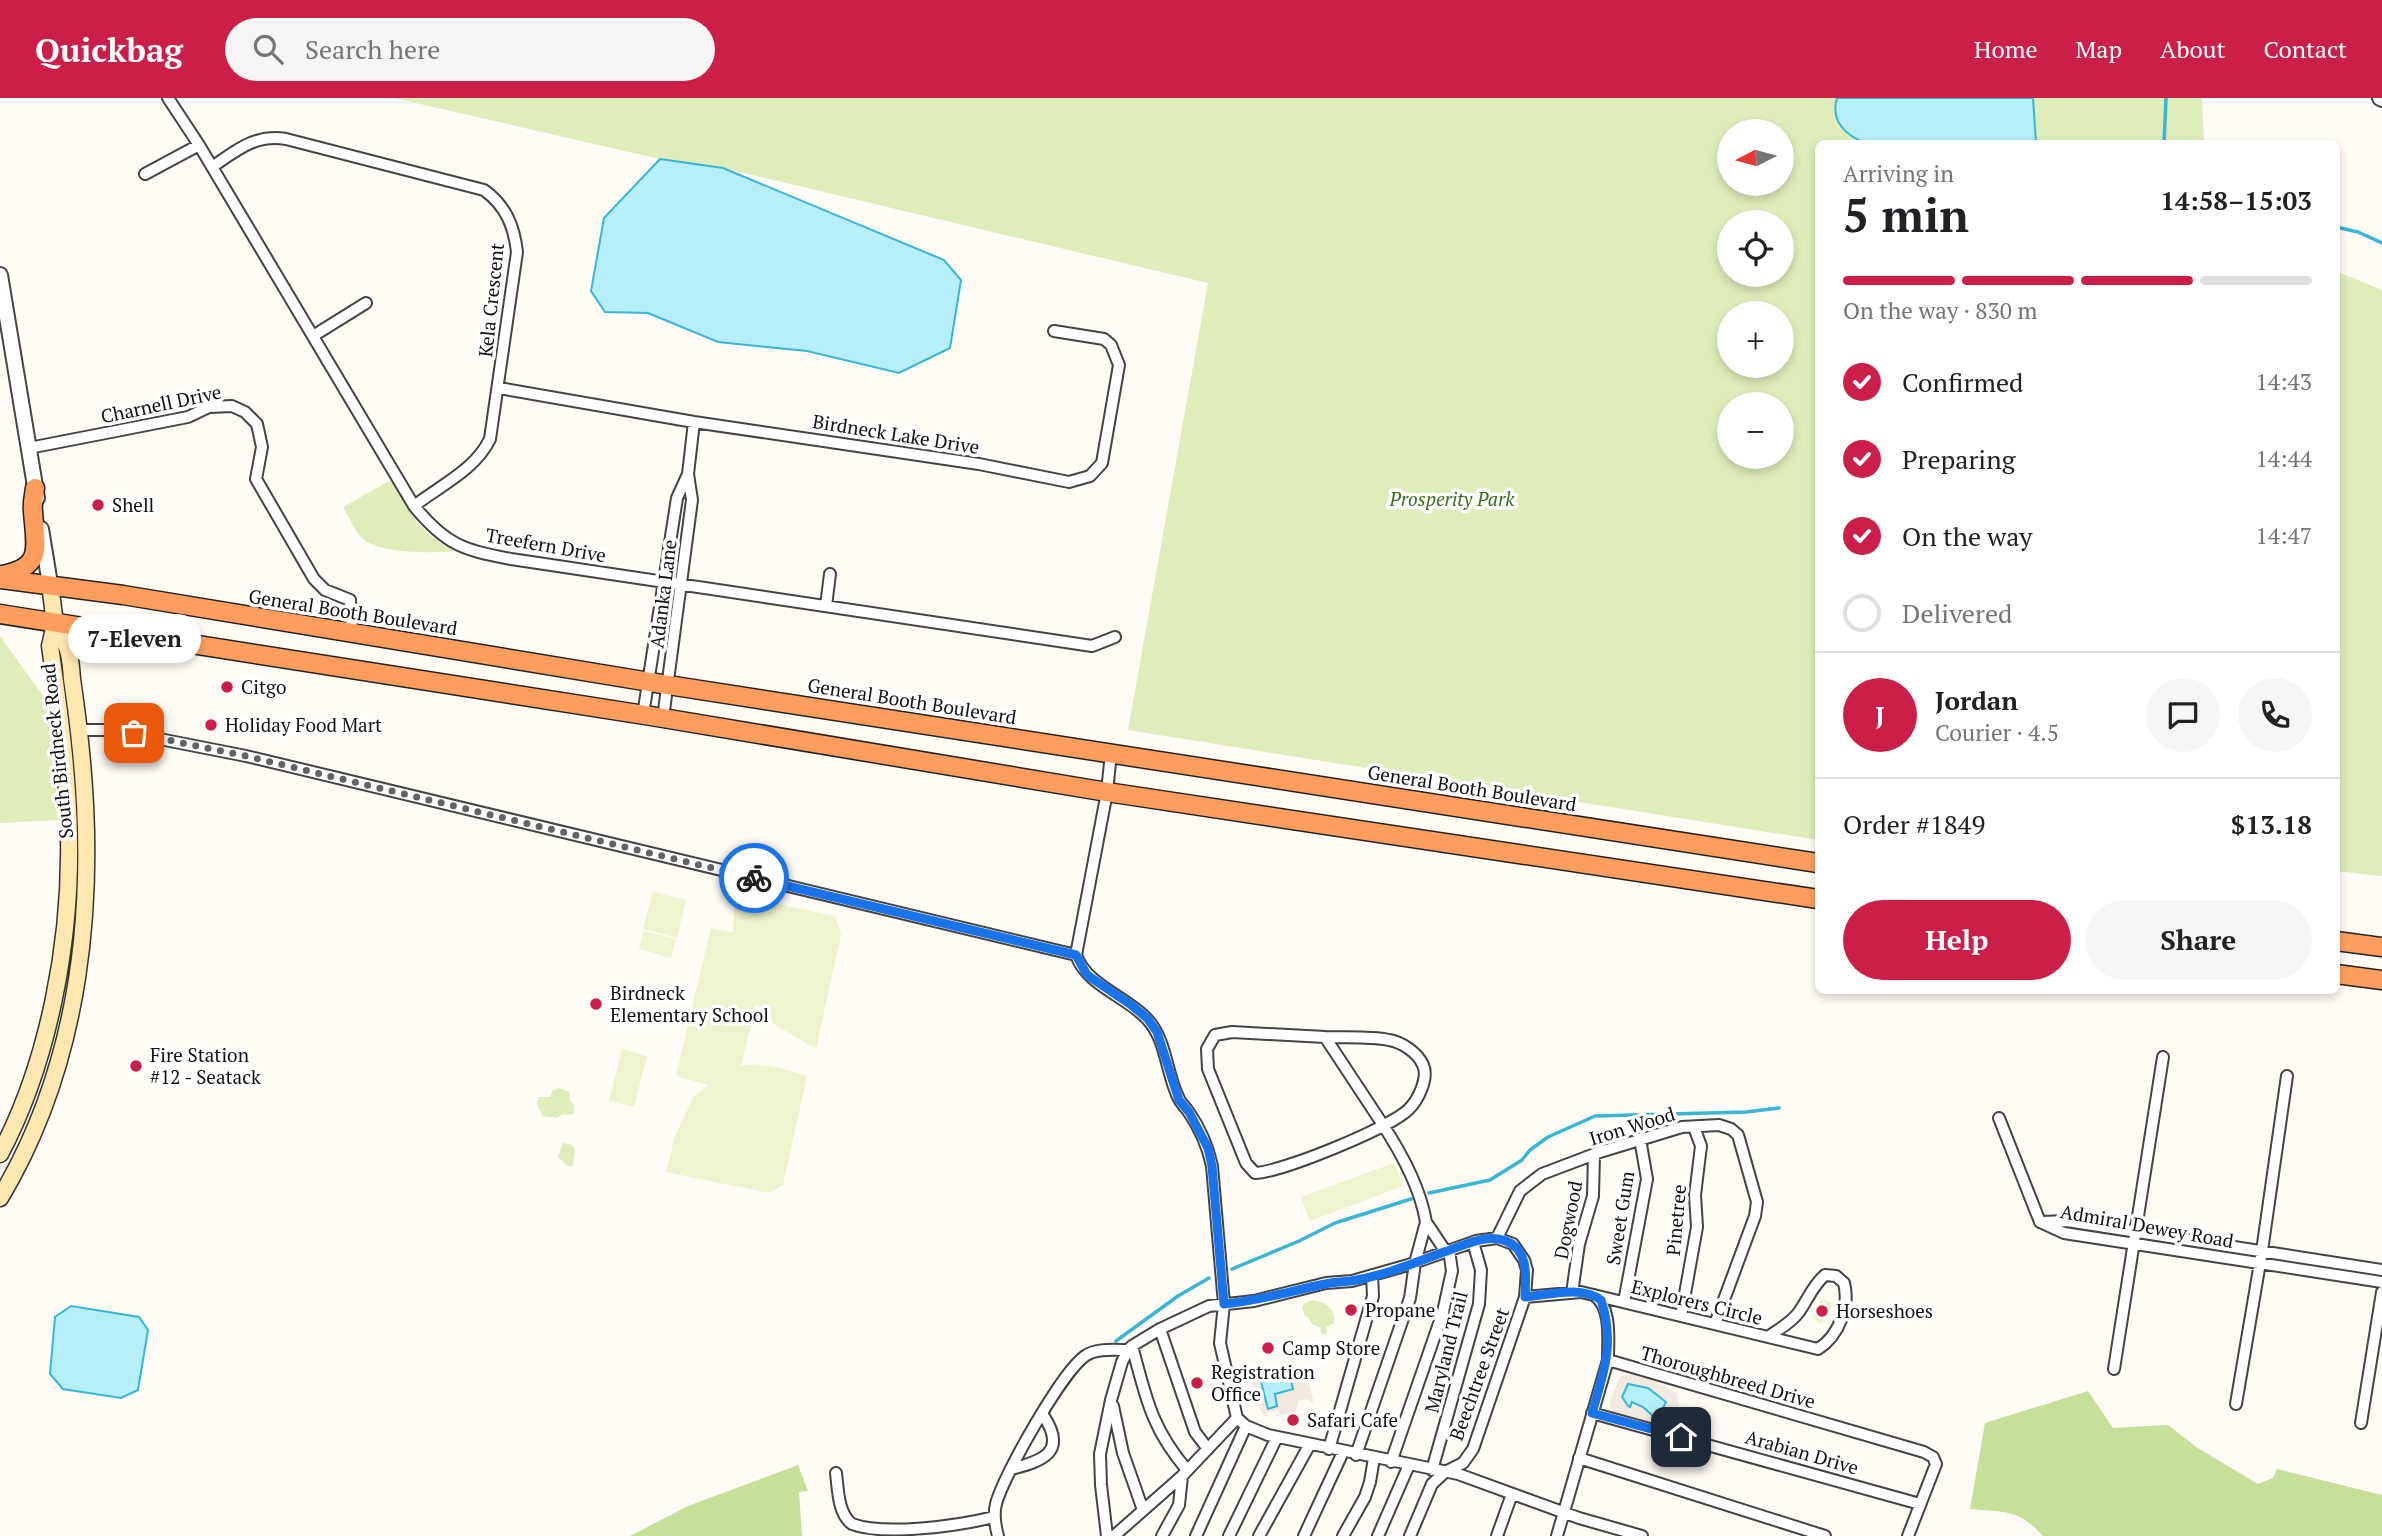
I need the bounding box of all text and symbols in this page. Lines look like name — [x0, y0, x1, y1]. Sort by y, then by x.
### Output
search box — [225, 18, 715, 81]
text: Quickbag — [35, 28, 183, 71]
icon: search — [249, 30, 287, 68]
text: Search here — [305, 32, 440, 66]
text: Home — [1974, 33, 2038, 65]
text: Map — [2076, 33, 2122, 65]
text: About — [2160, 33, 2226, 65]
text: Contact — [2264, 33, 2347, 65]
north arrow — [1717, 119, 1794, 196]
map controls — [1717, 119, 1794, 469]
text: Arriving in — [1843, 158, 1954, 189]
text: 14:58–15:03 — [2160, 183, 2312, 217]
text: 5 min — [1843, 184, 1969, 245]
button: locate — [1717, 210, 1794, 287]
street label: Kela Crescent — [472, 242, 509, 358]
text: On the way · 830 m — [1843, 295, 2037, 326]
button: + — [1717, 301, 1794, 378]
icon: check — [1843, 363, 1881, 401]
text: Confirmed — [1902, 365, 2023, 399]
text: 14:43 — [2255, 366, 2312, 397]
street label: Charnell Drive — [98, 379, 223, 428]
button: − — [1717, 392, 1794, 469]
street label: Birdneck Lake Drive — [811, 408, 981, 459]
icon: check — [1843, 440, 1881, 478]
text: Preparing — [1902, 442, 2015, 476]
text: 14:44 — [2255, 443, 2312, 474]
park label: Prosperity Park — [1389, 486, 1515, 511]
place label: Shell — [112, 492, 154, 517]
marker: Shell — [90, 497, 106, 513]
icon: check — [1843, 517, 1881, 555]
text: On the way — [1902, 519, 2033, 553]
text: 14:47 — [2255, 520, 2312, 551]
street label: Treefern Drive — [484, 522, 608, 567]
street label: Adanka Lane — [643, 538, 682, 650]
street label: General Booth Boulevard — [247, 583, 460, 640]
text: Delivered — [1902, 596, 2012, 630]
callout: 7-Eleven — [68, 614, 200, 663]
text: 7-Eleven — [87, 623, 182, 654]
street label: South Birdneck Road — [35, 662, 78, 840]
street label: General Booth Boulevard — [806, 672, 1019, 729]
place label: Citgo — [241, 674, 287, 699]
button: chat — [2146, 678, 2220, 752]
button: phone — [2238, 678, 2312, 752]
marker: Citgo — [219, 679, 235, 695]
text: Jordan — [1935, 683, 2018, 717]
text: J — [1875, 698, 1885, 732]
pin — [104, 703, 164, 763]
place label: Holiday Food Mart — [225, 712, 382, 737]
icon: bag — [115, 714, 153, 752]
marker: Holiday Food Mart — [203, 717, 219, 733]
text: Courier · 4.5 — [1935, 717, 2059, 748]
street label: General Booth Boulevard — [1366, 759, 1579, 816]
text: Order #1849 — [1843, 807, 1985, 841]
text: $13.18 — [2231, 807, 2312, 841]
courier — [719, 843, 789, 913]
icon: bike — [735, 859, 773, 897]
button: Help — [1843, 900, 2071, 980]
button: Share — [2085, 900, 2312, 980]
place label: Birdneck Elementary School — [610, 980, 769, 1027]
marker: Birdneck Elementary School — [588, 996, 604, 1012]
place label: Fire Station #12 - Seatack — [150, 1042, 261, 1089]
marker: Fire Station #12 - Seatack — [128, 1058, 144, 1074]
street label: Iron Wood — [1586, 1101, 1678, 1150]
street label: Sweet Gum — [1600, 1168, 1639, 1267]
street label: Dogwood — [1548, 1178, 1587, 1261]
street label: Pinetree — [1660, 1183, 1691, 1257]
street label: Admiral Dewey Road — [2059, 1198, 2236, 1253]
street label: Explorers Circle — [1629, 1273, 1765, 1330]
street label: Maryland Trail — [1418, 1288, 1473, 1415]
place label: Propane — [1365, 1297, 1435, 1322]
place label: Horseshoes — [1836, 1298, 1933, 1323]
marker: Propane — [1343, 1302, 1359, 1318]
marker: Horseshoes — [1814, 1303, 1830, 1319]
street label: Beechtree Street — [1443, 1304, 1514, 1444]
place label: Camp Store — [1282, 1335, 1380, 1360]
marker: Camp Store — [1260, 1340, 1276, 1356]
street label: Thoroughbreed Drive — [1638, 1340, 1818, 1413]
place label: Registration Office — [1211, 1359, 1315, 1406]
marker: Registration Office — [1189, 1375, 1205, 1391]
place label: Safari Cafe — [1307, 1407, 1398, 1432]
pin — [1651, 1407, 1711, 1467]
marker: Safari Cafe — [1285, 1412, 1301, 1428]
icon: home — [1662, 1418, 1700, 1456]
street label: Arabian Drive — [1743, 1423, 1862, 1480]

